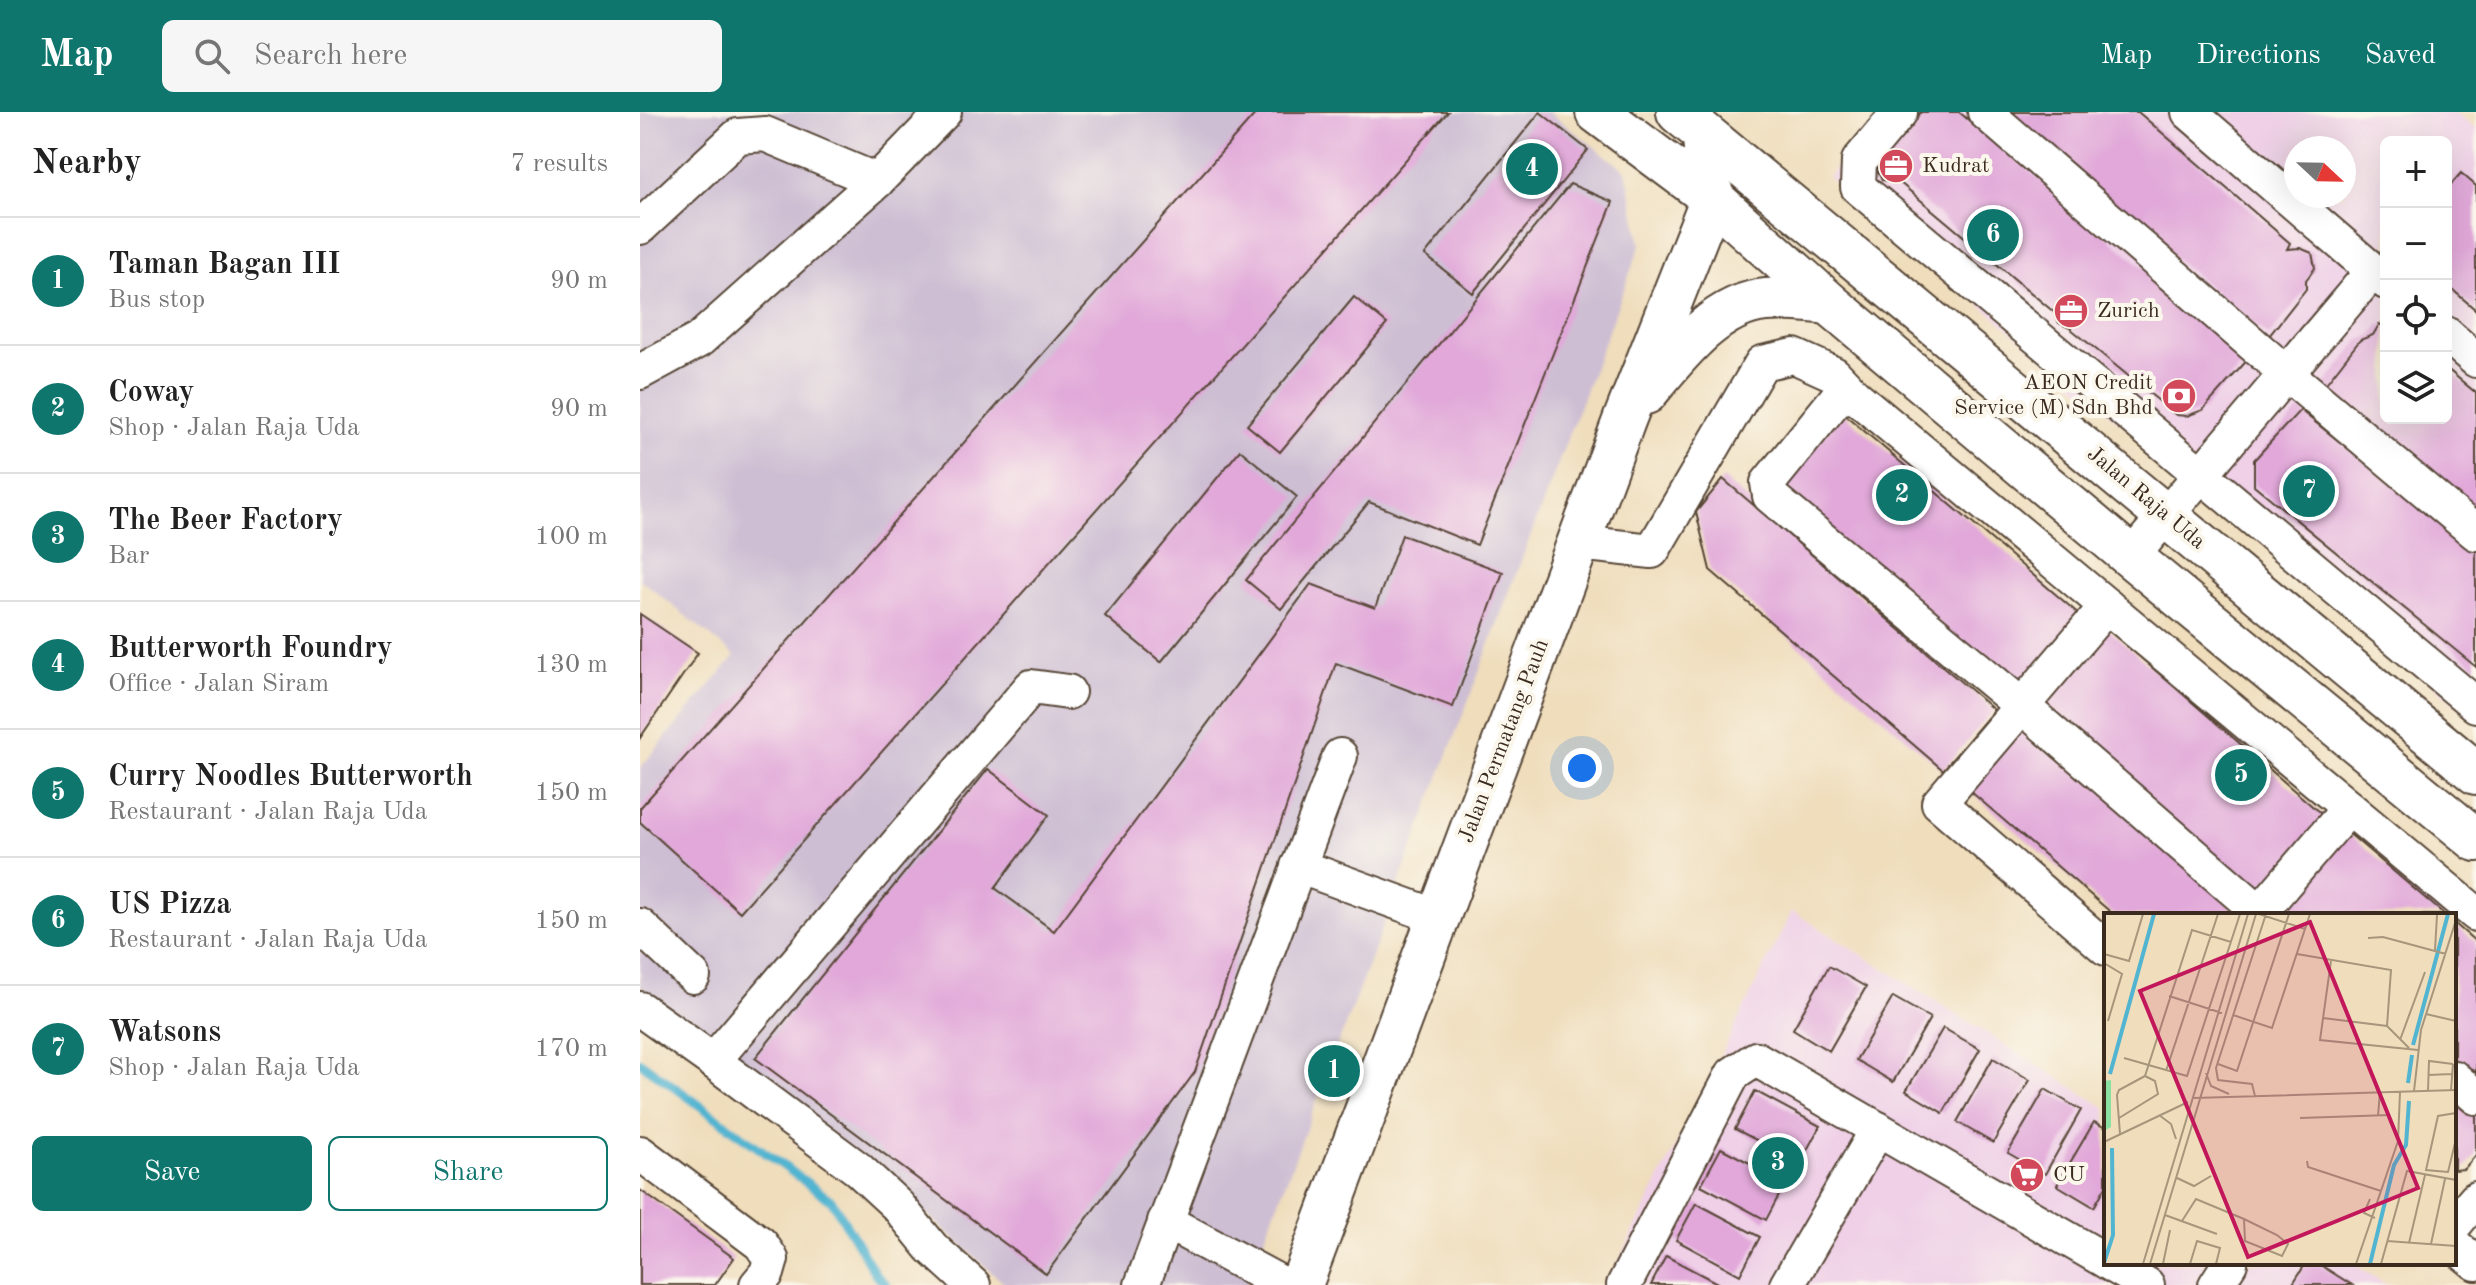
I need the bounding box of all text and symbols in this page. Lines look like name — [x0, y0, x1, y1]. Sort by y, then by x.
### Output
search box — [162, 20, 722, 92]
icon: search — [190, 34, 234, 78]
text: Map — [40, 37, 114, 75]
text: Search here — [254, 41, 407, 71]
text: Map — [2100, 42, 2152, 70]
text: Directions — [2196, 42, 2321, 70]
text: Saved — [2365, 42, 2436, 70]
north arrow — [2284, 136, 2356, 208]
map controls — [2380, 136, 2452, 424]
button: + — [2380, 136, 2452, 208]
pin: 4 — [1506, 139, 1558, 199]
text: Nearby — [32, 147, 142, 181]
office icon: Kudrat — [1877, 147, 1915, 185]
text: 7 results — [510, 151, 608, 177]
place label: Kudrat — [1922, 155, 1989, 177]
pin: 6 — [1967, 205, 2019, 265]
button: − — [2380, 208, 2452, 280]
text: Taman Bagan III — [108, 250, 341, 280]
text: 1 — [50, 268, 66, 294]
text: 90 m — [550, 268, 608, 294]
button: locate — [2380, 280, 2452, 352]
text: Bus stop — [108, 287, 205, 313]
office icon: Zurich — [2052, 292, 2090, 330]
place label: Zurich — [2097, 300, 2160, 322]
button: layers — [2380, 352, 2452, 424]
place label: AEON Credit Service (M) Sdn Bhd — [1954, 372, 2153, 419]
bank icon: AEON Credit Service (M) Sdn Bhd — [2160, 377, 2198, 415]
text: Coway — [108, 378, 195, 408]
text: 2 — [50, 396, 66, 422]
text: 90 m — [550, 396, 608, 422]
text: Shop · Jalan Raja Uda — [108, 415, 360, 441]
street label: Jalan Raja Uda — [2083, 442, 2209, 554]
pin: 7 — [2283, 461, 2335, 521]
pin: 2 — [1876, 465, 1928, 525]
text: The Beer Factory — [108, 506, 343, 536]
text: 3 — [50, 524, 66, 550]
text: 100 m — [535, 524, 608, 550]
text: Bar — [108, 543, 149, 569]
text: Butterworth Foundry — [108, 634, 393, 664]
street label: Jalan Permatang Pauh — [1455, 636, 1553, 846]
text: 4 — [50, 652, 66, 678]
text: 130 m — [535, 652, 608, 678]
text: Office · Jalan Siram — [108, 671, 329, 697]
pin: 5 — [2215, 745, 2267, 805]
your location — [1562, 748, 1602, 788]
text: Curry Noodles Butterworth — [108, 762, 473, 792]
text: 5 — [50, 780, 66, 806]
text: 150 m — [535, 780, 608, 806]
text: Restaurant · Jalan Raja Uda — [108, 799, 428, 825]
text: US Pizza — [108, 890, 232, 920]
text: 6 — [50, 908, 66, 934]
text: 150 m — [535, 908, 608, 934]
inset map — [2104, 913, 2456, 1265]
text: Restaurant · Jalan Raja Uda — [108, 927, 428, 953]
text: Watsons — [108, 1018, 221, 1048]
text: 7 — [50, 1036, 66, 1062]
text: 170 m — [535, 1036, 608, 1062]
pin: 1 — [1308, 1041, 1360, 1101]
text: Shop · Jalan Raja Uda — [108, 1055, 360, 1081]
pin: 3 — [1752, 1133, 1804, 1193]
button: Save — [32, 1136, 312, 1211]
button: Share — [328, 1136, 608, 1211]
supermarket icon: CU — [2008, 1156, 2046, 1194]
place label: CU — [2053, 1164, 2085, 1186]

